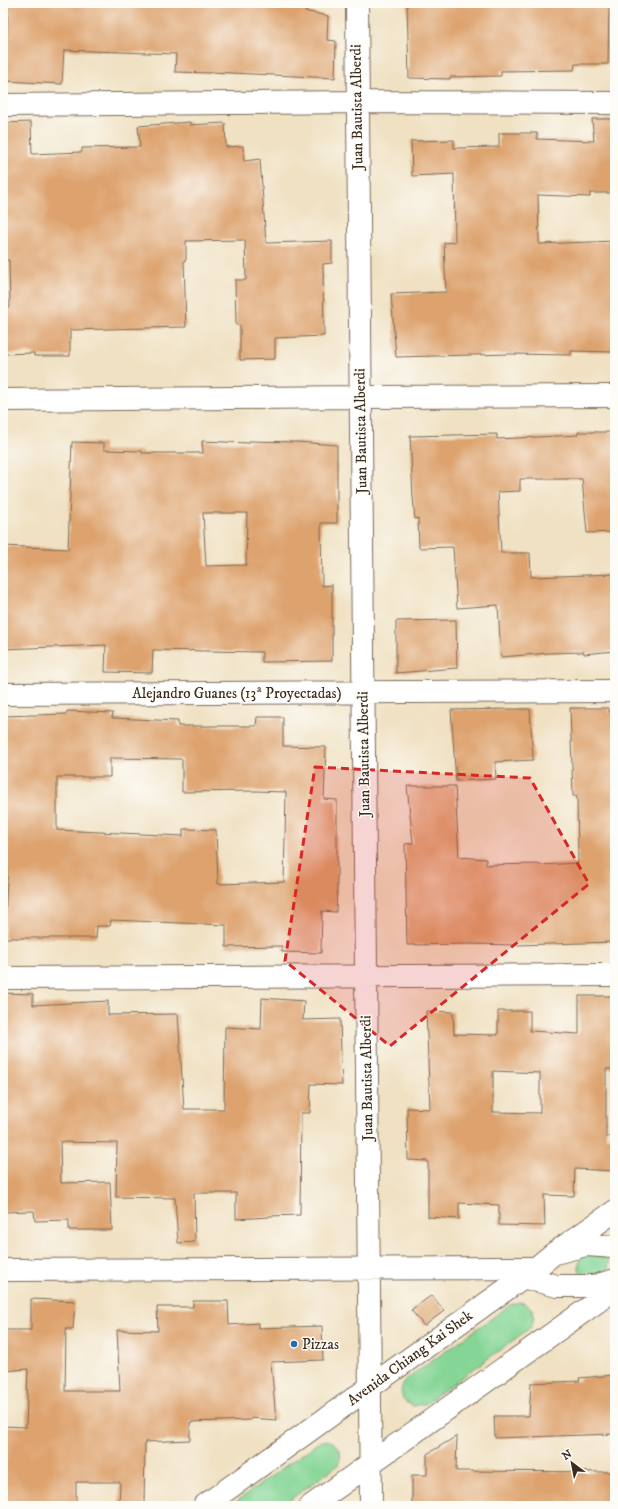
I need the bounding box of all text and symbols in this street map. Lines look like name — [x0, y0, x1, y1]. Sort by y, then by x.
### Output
street label: Juan Bautista Alberdi — [346, 44, 368, 172]
street label: Juan Bautista Alberdi — [350, 368, 372, 496]
street label: Alejandro Guanes (13ª Proyectadas) — [132, 684, 342, 703]
street label: Juan Bautista Alberdi — [353, 691, 375, 819]
street label: Juan Bautista Alberdi — [356, 1015, 378, 1143]
street label: Avenida Chiang Kai Shek — [344, 1306, 477, 1410]
place label: Pizzas — [302, 1335, 339, 1354]
marker: Pizzas — [289, 1339, 299, 1349]
north arrow — [552, 1443, 592, 1483]
text: N — [560, 1447, 575, 1464]

